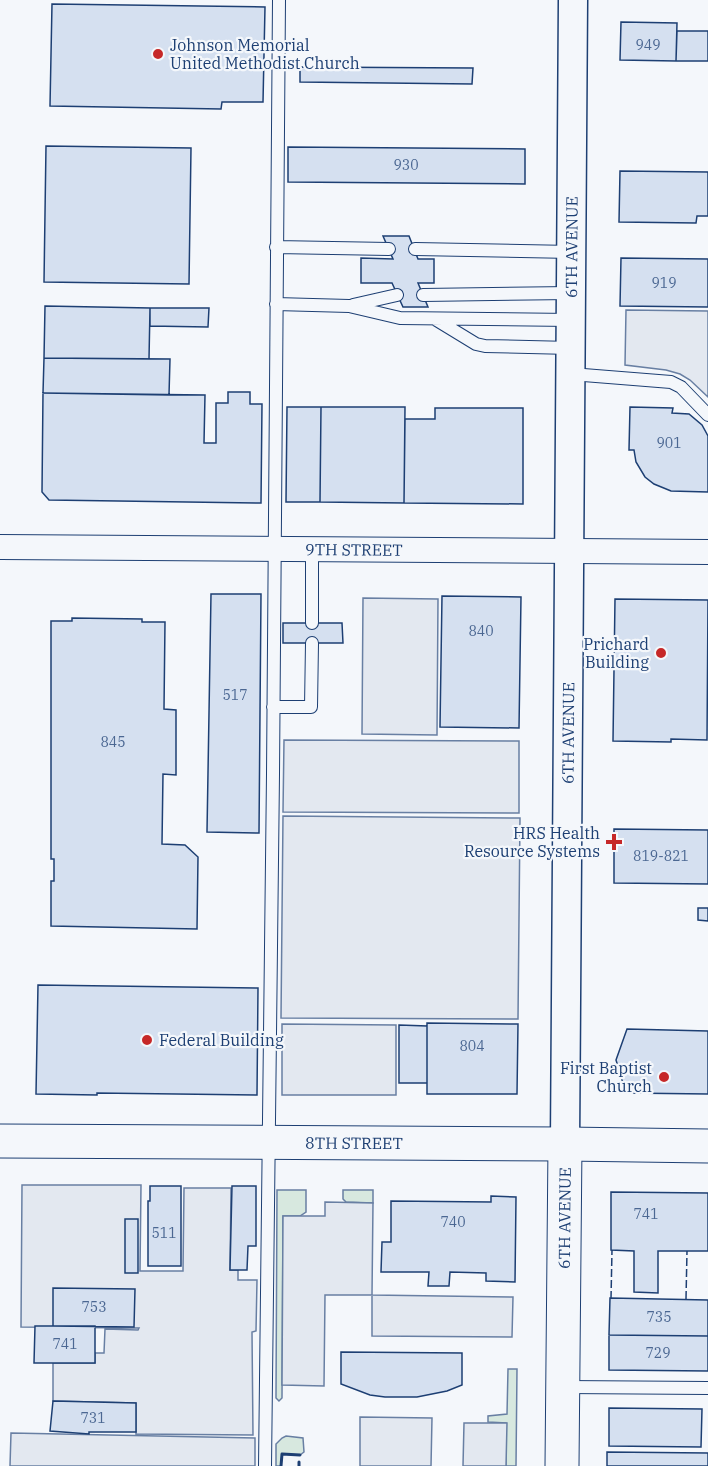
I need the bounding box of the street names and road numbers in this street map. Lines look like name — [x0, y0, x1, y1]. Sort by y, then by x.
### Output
street label: 6TH AVENUE — [561, 196, 582, 298]
street label: 9TH STREET — [305, 539, 403, 560]
street label: 6TH AVENUE — [558, 682, 578, 784]
street label: 8TH STREET — [305, 1133, 403, 1153]
street label: 6TH AVENUE — [554, 1167, 575, 1269]

